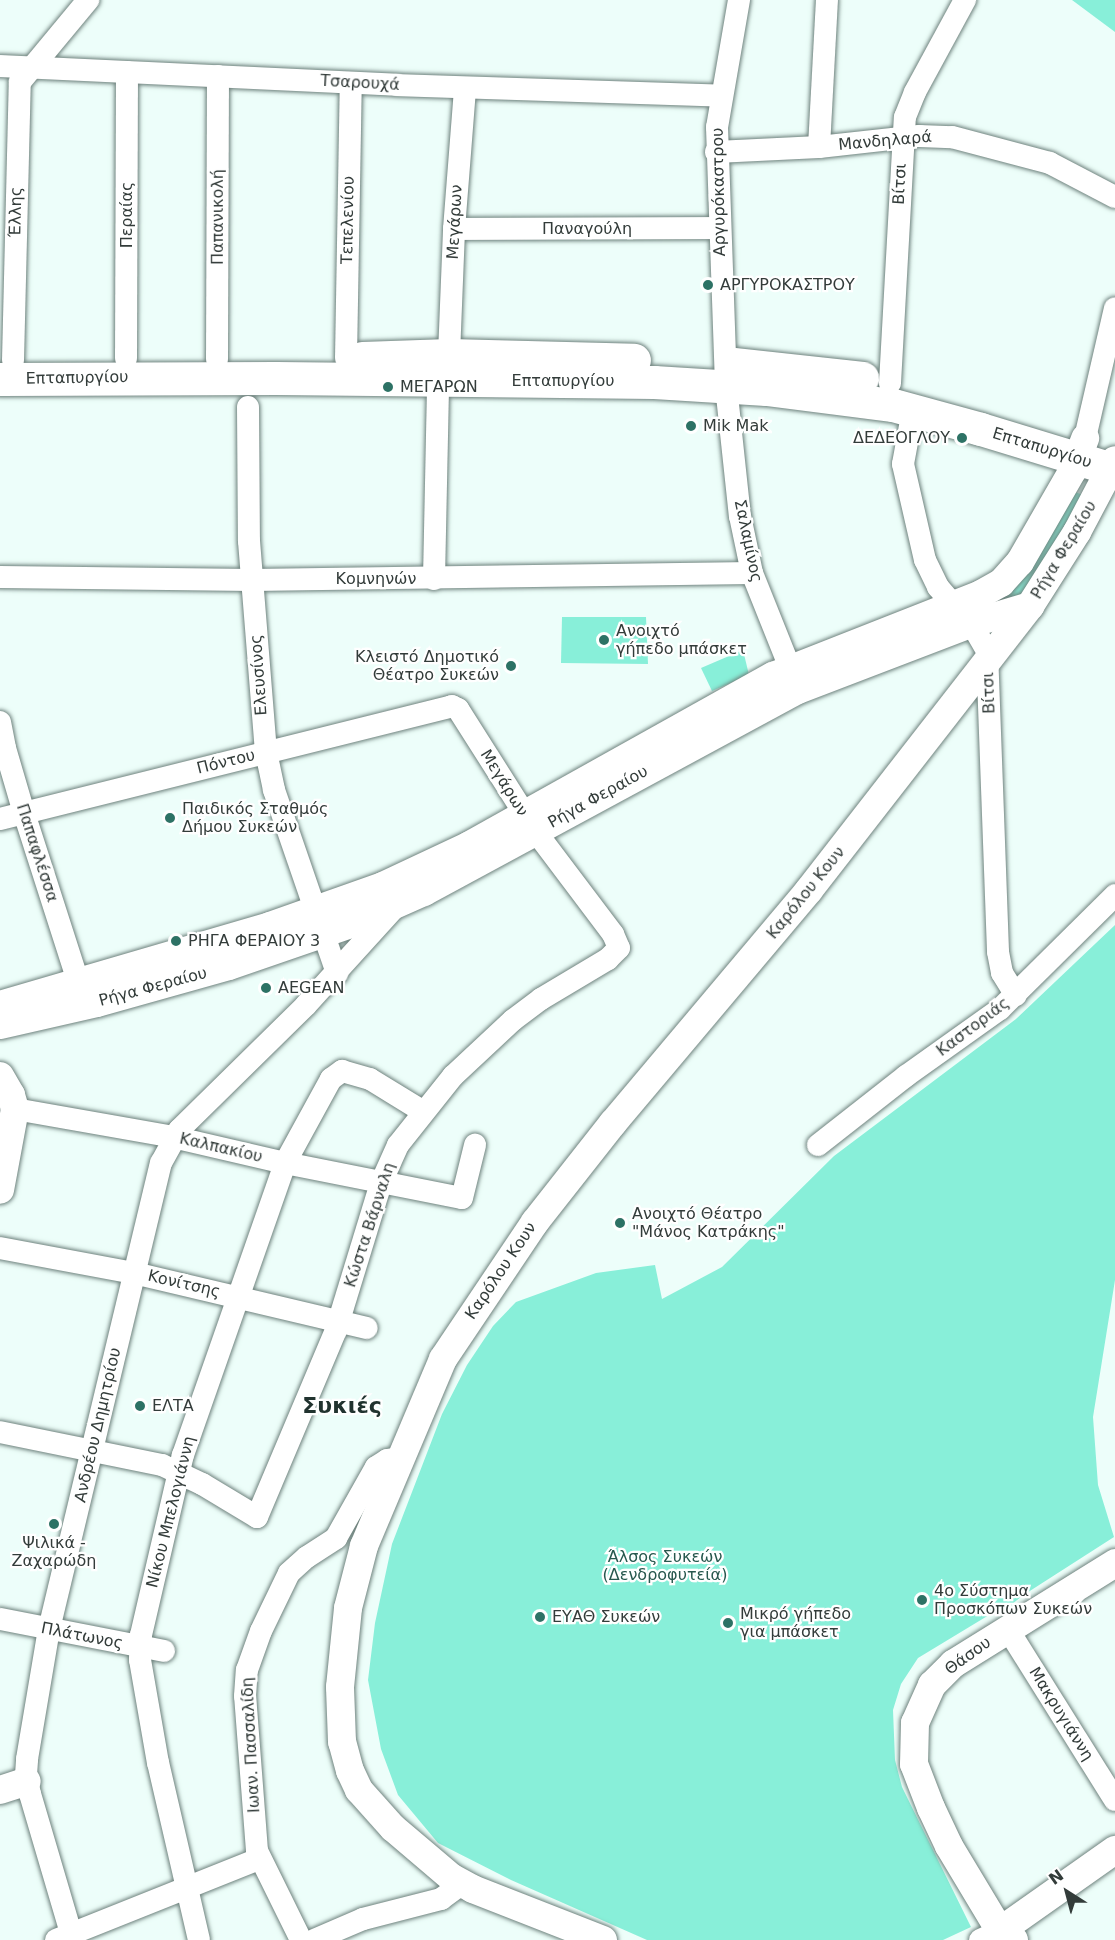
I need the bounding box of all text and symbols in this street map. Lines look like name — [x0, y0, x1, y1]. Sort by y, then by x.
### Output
street label: Τσαρουχά — [320, 71, 400, 95]
street label: Αργυρόκαστρου — [708, 127, 730, 257]
street label: Μανδηλαρά — [837, 127, 933, 155]
street label: Βίτσι — [889, 163, 911, 205]
street label: Παπανικολή — [208, 169, 228, 265]
street label: Τεπελενίου — [338, 176, 358, 264]
street label: Περαίας — [117, 182, 137, 248]
street label: Μεγάρων — [443, 184, 467, 260]
street label: Έλλης — [6, 187, 26, 237]
street label: Παναγούλη — [542, 219, 632, 239]
place label: ΑΡΓΥΡΟΚΑΣΤΡΟΥ — [720, 275, 855, 295]
marker: ΑΡΓΥΡΟΚΑΣΤΡΟΥ — [701, 278, 715, 292]
street label: Επταπυργίου — [25, 368, 129, 388]
street label: Επταπυργίου — [512, 371, 614, 391]
place label: ΜΕΓΑΡΩΝ — [400, 377, 478, 397]
marker: ΜΕΓΑΡΩΝ — [381, 380, 395, 394]
place label: Mik Mak — [703, 416, 768, 436]
marker: Mik Mak — [684, 419, 698, 433]
street label: Επταπυργίου — [990, 424, 1094, 472]
place label: ΔΕΔΕΟΓΛΟΥ — [853, 428, 950, 448]
marker: ΔΕΔΕΟΓΛΟΥ — [955, 431, 969, 445]
street label: Ρήγα Φεραίου — [1027, 497, 1101, 603]
street label: Σαλαμίνος — [730, 498, 766, 584]
street label: Κομνηνών — [336, 569, 416, 589]
place label: Ανοιχτό γήπεδο μπάσκετ — [616, 621, 747, 659]
marker: Ανοιχτό γήπεδο μπάσκετ — [597, 633, 611, 647]
street label: Ελευσίνος — [247, 634, 271, 716]
place label: Κλειστό Δημοτικό Θέατρο Συκεών — [355, 647, 499, 685]
marker: Κλειστό Δημοτικό Θέατρο Συκεών — [504, 659, 518, 673]
street label: Βίτσι — [979, 672, 999, 714]
street label: Πόντου — [195, 745, 257, 779]
street label: Μεγάρων — [476, 746, 532, 820]
street label: Ρήγα Φεραίου — [545, 762, 651, 832]
place label: Παιδικός Σταθμός Δήμου Συκεών — [182, 799, 328, 837]
street label: Παπαφλέσσα — [12, 801, 62, 905]
marker: Παιδικός Σταθμός Δήμου Συκεών — [163, 811, 177, 825]
street label: Καρόλου Κουν — [763, 843, 849, 943]
place label: ΡΗΓΑ ΦΕΡΑΙΟΥ 3 — [188, 931, 320, 951]
marker: ΡΗΓΑ ΦΕΡΑΙΟΥ 3 — [169, 934, 183, 948]
street label: Ρήγα Φεραίου — [97, 963, 209, 1011]
place label: AEGEAN — [278, 978, 344, 998]
marker: AEGEAN — [259, 981, 273, 995]
street label: Καστοριάς — [933, 993, 1013, 1061]
street label: Καλπακίου — [178, 1129, 264, 1167]
street label: Κώστα Βάρναλη — [341, 1160, 399, 1290]
place label: Ανοιχτό Θέατρο "Μάνος Κατράκης" — [632, 1204, 785, 1242]
marker: Ανοιχτό Θέατρο "Μάνος Κατράκης" — [613, 1216, 627, 1230]
street label: Καρόλου Κουν — [461, 1219, 541, 1323]
street label: Κονίτσης — [146, 1266, 222, 1302]
street label: Ανδρέου Δημητρίου — [71, 1346, 125, 1504]
district label: Συκιές — [302, 1393, 382, 1419]
place label: ΕΛΤΑ — [152, 1396, 194, 1416]
marker: ΕΛΤΑ — [133, 1399, 147, 1413]
street label: Νίκου Μπελογιάννη — [143, 1434, 199, 1590]
marker: Ψιλικά - Ζαχαρώδη — [47, 1517, 61, 1531]
place label: Ψιλικά - Ζαχαρώδη — [12, 1533, 96, 1571]
park label: Άλσος Συκεών (Δενδροφυτεία) — [603, 1547, 727, 1585]
place label: 4ο Σύστημα Προσκόπων Συκεών — [934, 1581, 1092, 1619]
marker: 4ο Σύστημα Προσκόπων Συκεών — [915, 1593, 929, 1607]
place label: Μικρό γήπεδο για μπάσκετ — [740, 1604, 851, 1642]
place label: ΕΥΑΘ Συκεών — [552, 1607, 660, 1627]
marker: ΕΥΑΘ Συκεών — [533, 1610, 547, 1624]
marker: Μικρό γήπεδο για μπάσκετ — [721, 1616, 735, 1630]
street label: Πλάτωνος — [39, 1619, 125, 1653]
street label: Θάσου — [941, 1633, 995, 1679]
street label: Μακρυγιάννη — [1025, 1664, 1097, 1764]
street label: Ιωαν. Πασσαλίδη — [238, 1677, 264, 1813]
north arrow — [1037, 1862, 1097, 1922]
text: N — [1045, 1865, 1067, 1889]

